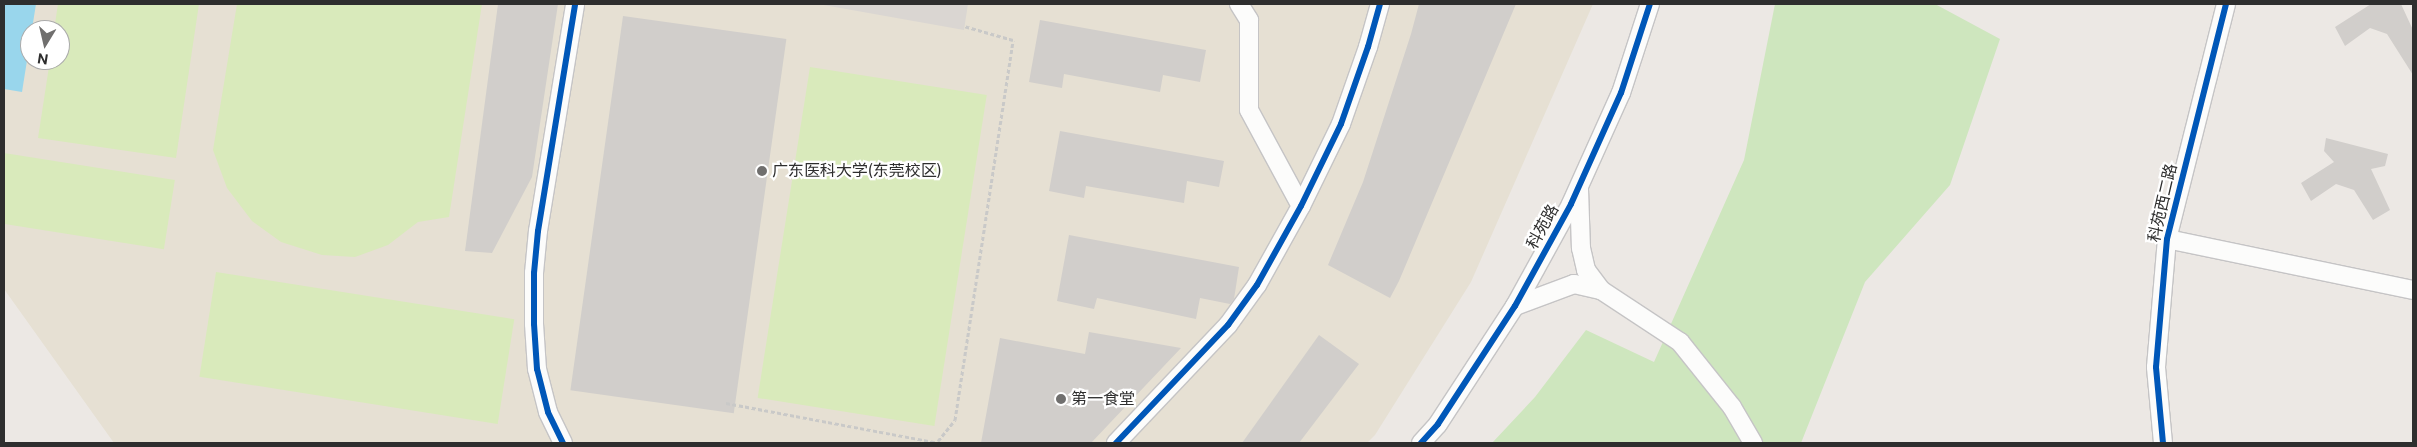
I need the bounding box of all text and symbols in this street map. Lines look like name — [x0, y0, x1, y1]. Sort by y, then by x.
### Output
north arrow — [20, 20, 70, 70]
text: N — [36, 50, 49, 68]
place label: 广东医科大学(东莞校区) — [772, 161, 942, 181]
street label: 科苑西二路 — [2145, 162, 2181, 244]
marker: 广东医科大学(东莞校区) — [756, 165, 768, 177]
street label: 科苑路 — [1523, 201, 1563, 253]
place label: 第一食堂 — [1071, 389, 1135, 409]
marker: 第一食堂 — [1055, 393, 1067, 405]

